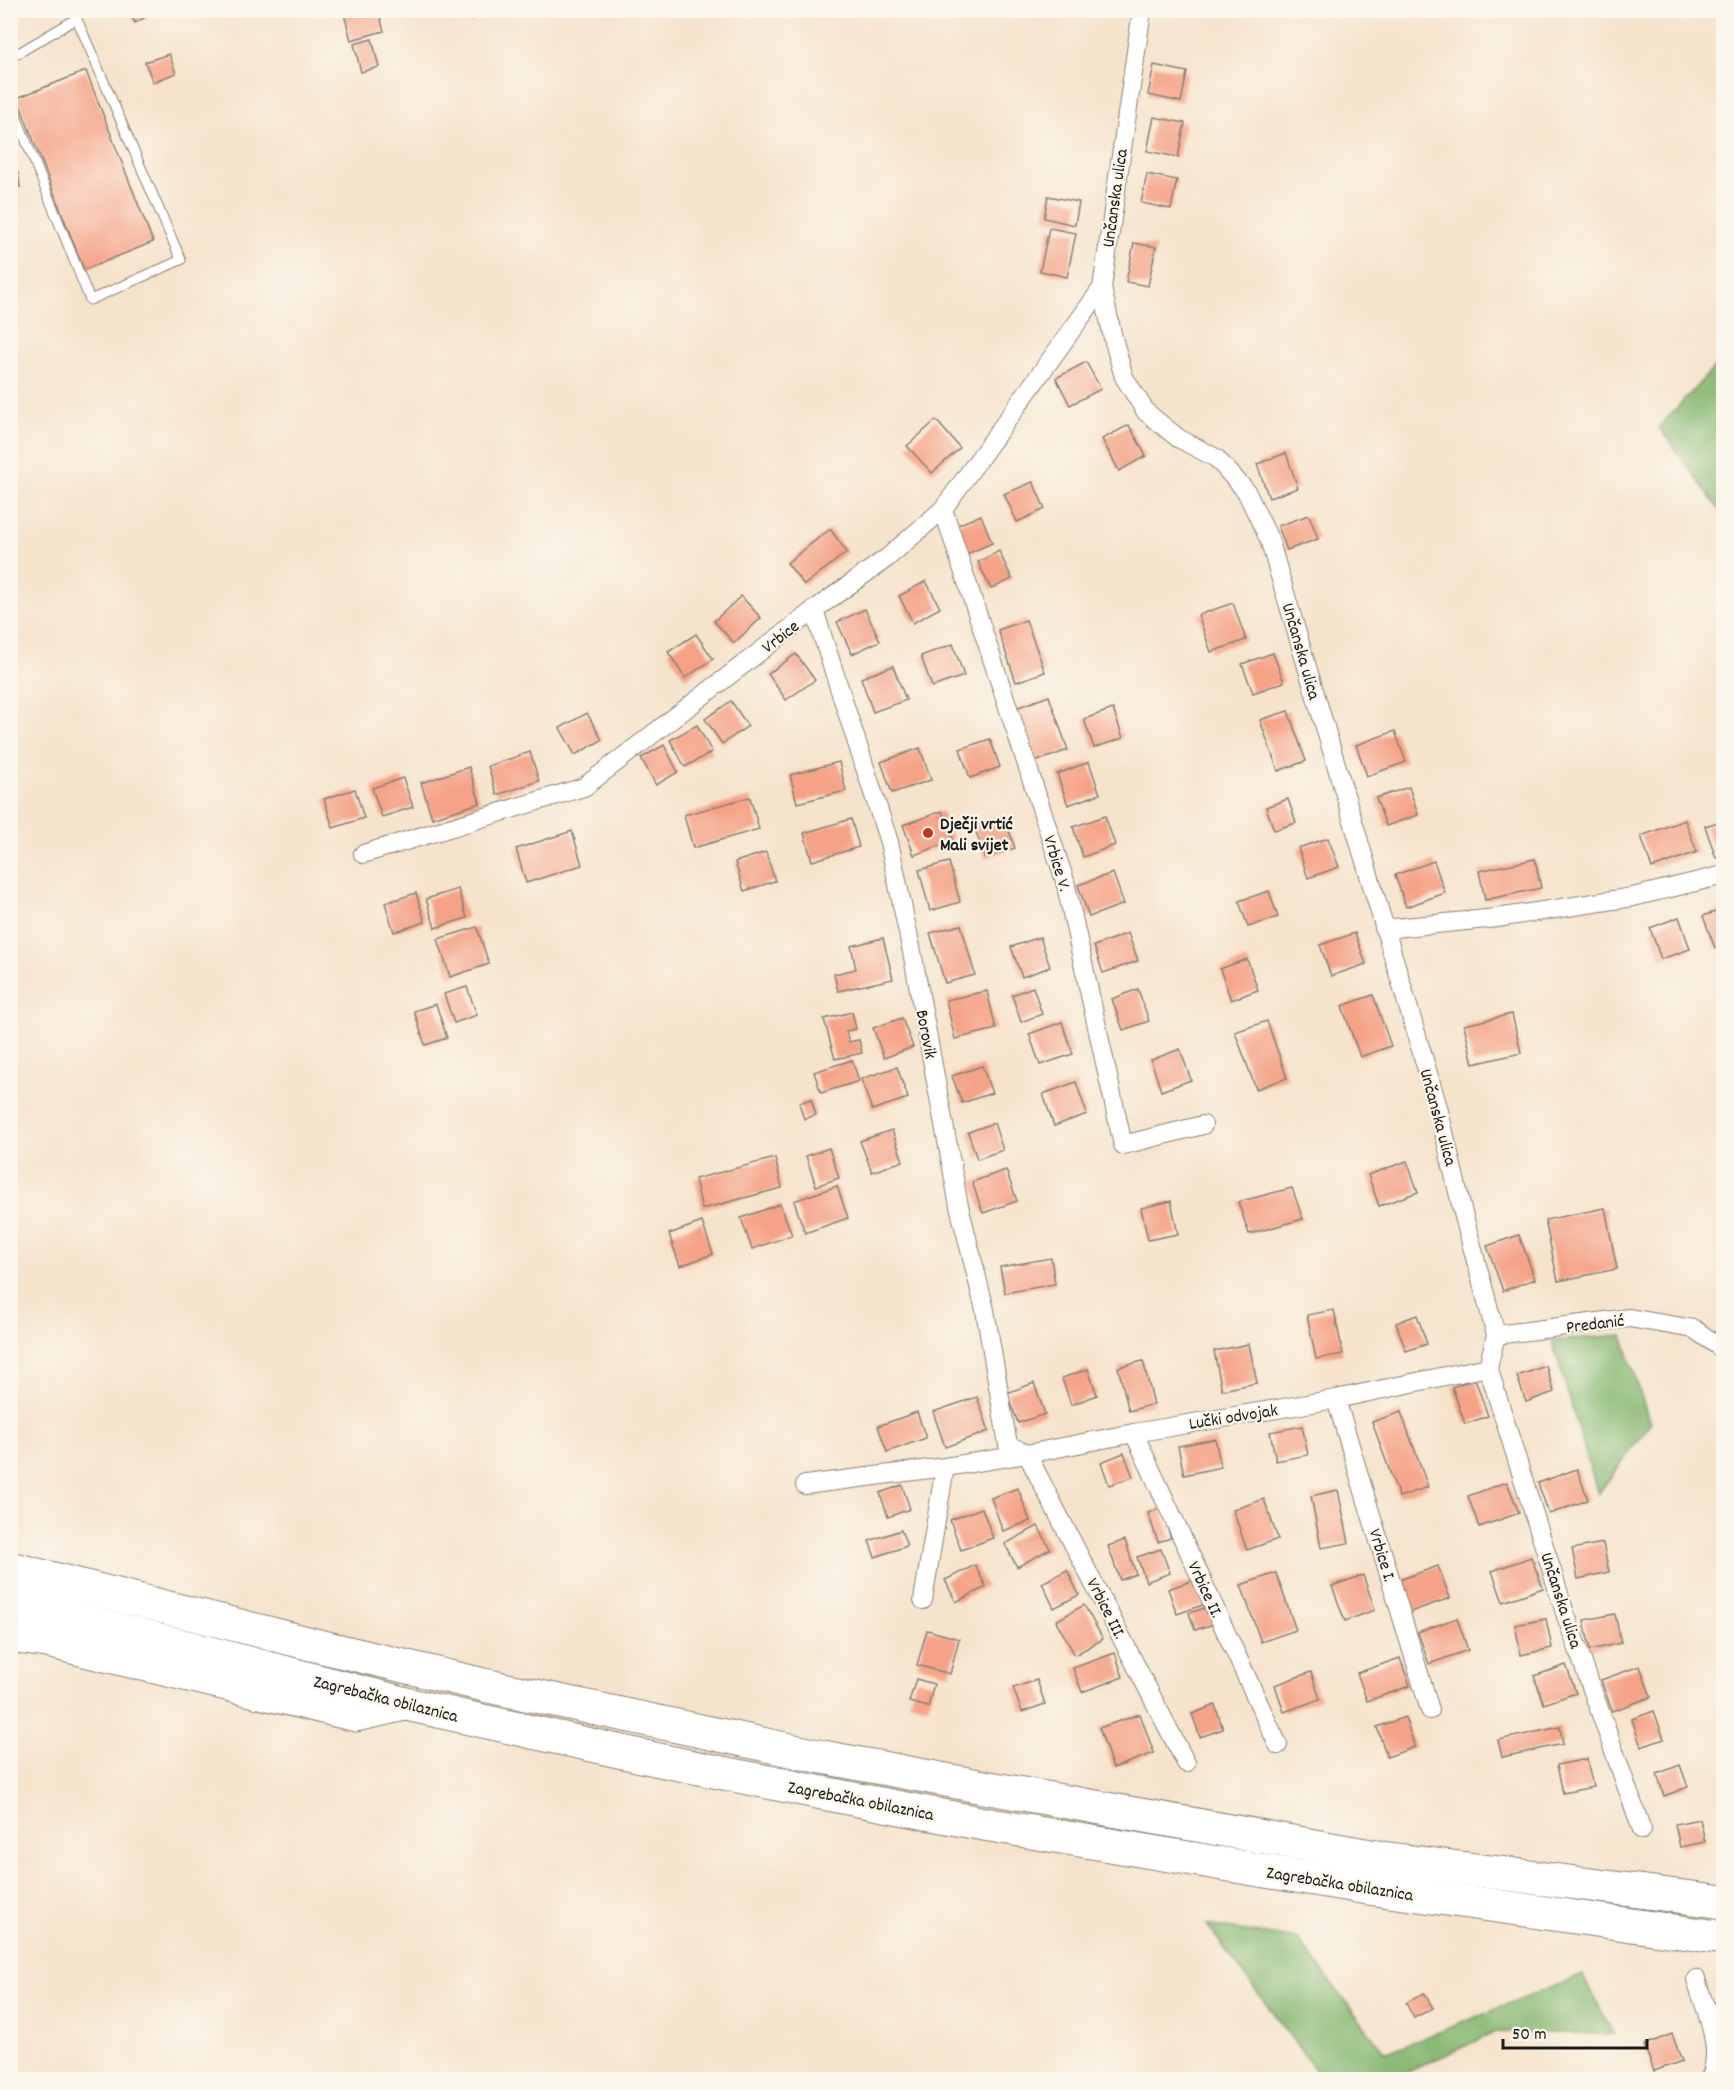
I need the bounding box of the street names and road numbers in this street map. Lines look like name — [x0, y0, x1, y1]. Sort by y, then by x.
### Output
street label: Unčanska ulica — [1097, 147, 1136, 249]
street label: Unčanska ulica — [1274, 600, 1325, 703]
street label: Vrbice — [757, 615, 806, 661]
street label: Vrbice V. — [1035, 833, 1076, 895]
street label: Borovik — [908, 1008, 942, 1061]
street label: Unčanska ulica — [1412, 1066, 1462, 1169]
street label: Predanić — [1565, 1310, 1626, 1341]
street label: Lučki odvojak — [1187, 1399, 1280, 1438]
street label: Vrbice I. — [1361, 1526, 1400, 1585]
street label: Unčanska ulica — [1532, 1550, 1587, 1652]
street label: Vrbice II. — [1180, 1558, 1228, 1622]
street label: Vrbice III. — [1079, 1574, 1131, 1644]
street label: Zagrebačka obilaznica — [310, 1670, 461, 1731]
street label: Zagrebačka obilaznica — [785, 1776, 936, 1829]
street label: Zagrebačka obilaznica — [1264, 1862, 1415, 1909]

